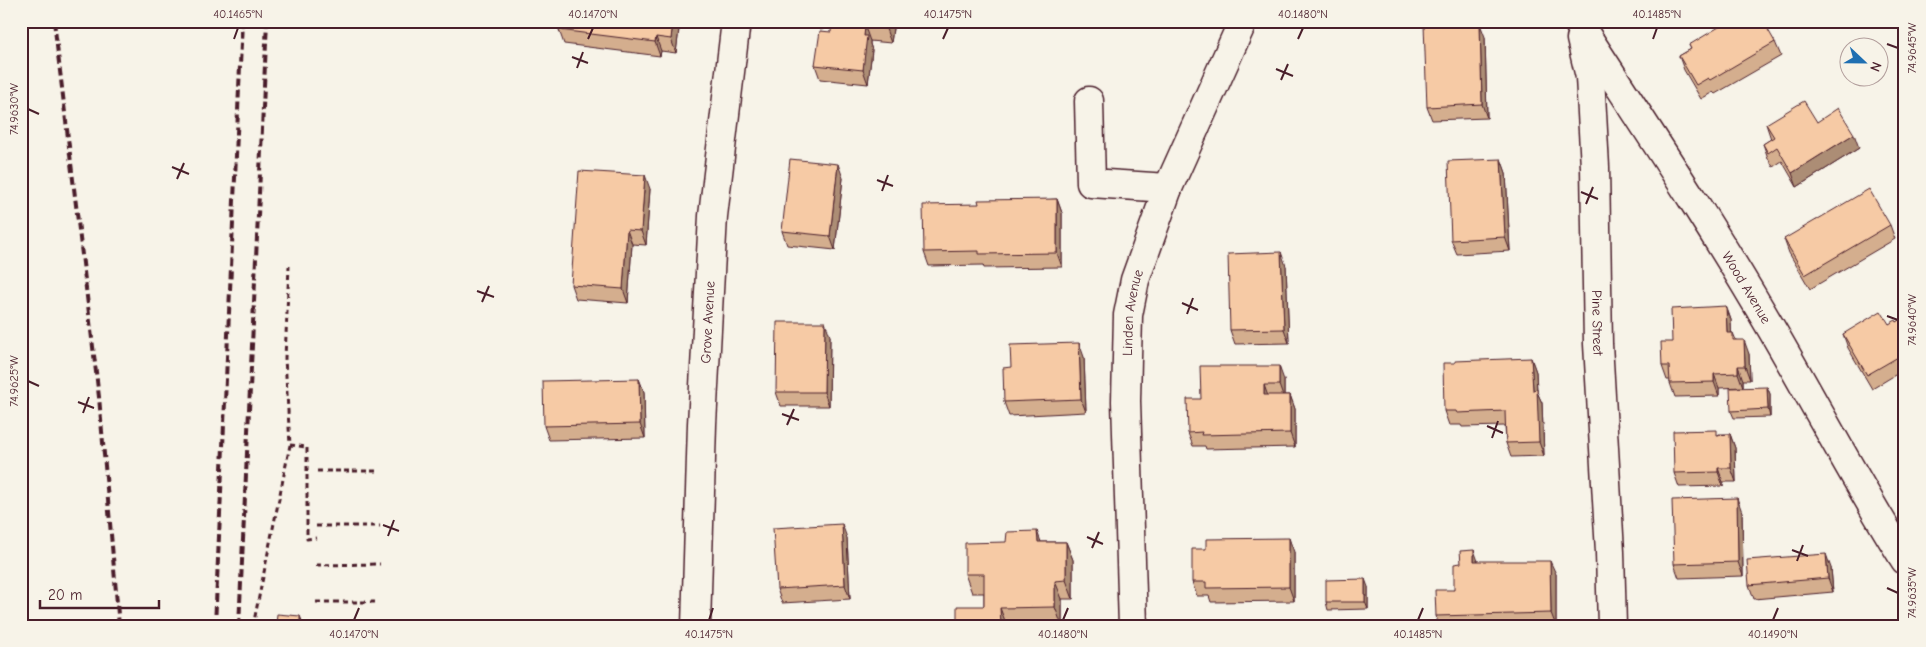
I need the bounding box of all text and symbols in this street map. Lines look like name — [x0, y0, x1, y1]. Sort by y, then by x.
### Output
text: 40.1465°N — [213, 7, 263, 21]
text: 40.1470°N — [568, 7, 618, 21]
text: 40.1475°N — [924, 7, 972, 21]
text: 40.1480°N — [1278, 7, 1328, 21]
text: 40.1485°N — [1632, 7, 1682, 21]
text: 74.9645°W — [1905, 22, 1919, 73]
north arrow — [1838, 38, 1888, 88]
text: N — [1866, 59, 1885, 74]
text: 74.9630°W — [7, 82, 21, 135]
street label: Wood Avenue — [1719, 248, 1775, 327]
street label: Linden Avenue — [1119, 267, 1147, 356]
street label: Grove Avenue — [697, 281, 718, 364]
street label: Pine Street — [1589, 290, 1607, 357]
text: 74.9640°W — [1905, 294, 1919, 346]
text: 74.9625°W — [7, 355, 21, 407]
text: 74.9635°W — [1905, 567, 1919, 619]
scale bar — [40, 577, 159, 609]
text: 20 m — [48, 586, 82, 604]
text: 40.1470°N — [329, 627, 379, 641]
text: 40.1475°N — [685, 627, 733, 641]
text: 40.1480°N — [1038, 627, 1088, 641]
text: 40.1485°N — [1393, 627, 1443, 641]
text: 40.1490°N — [1748, 627, 1798, 641]

